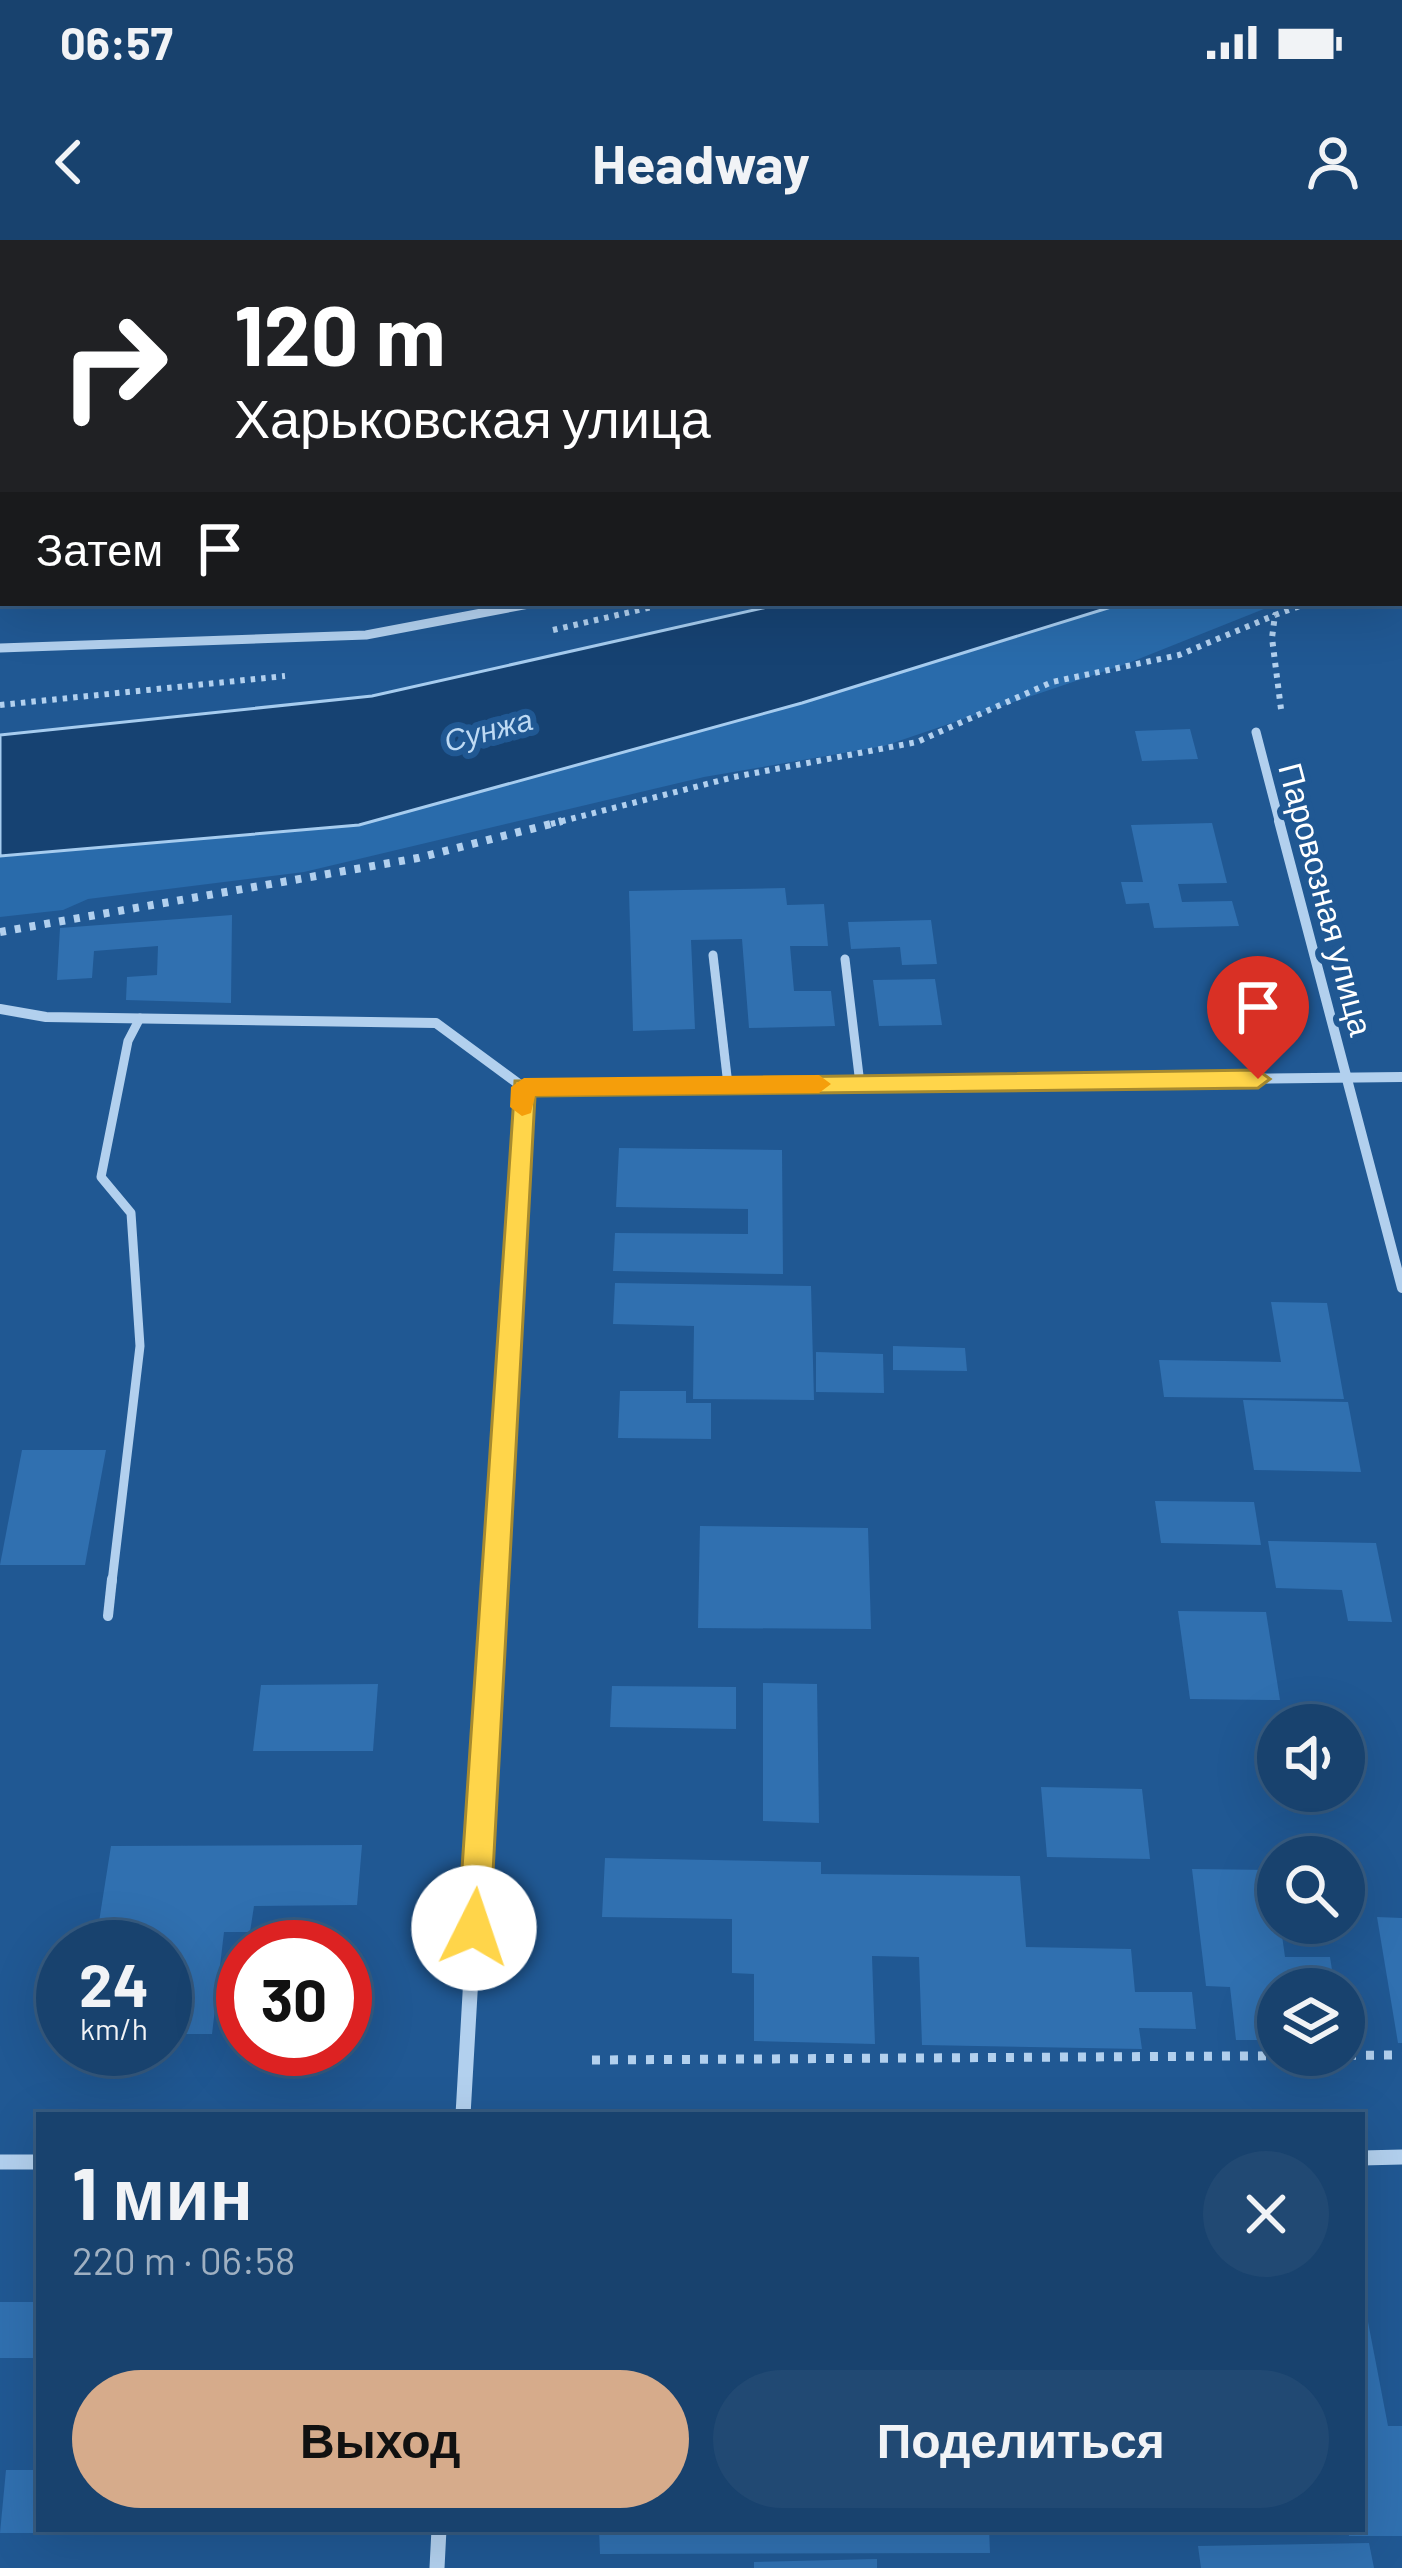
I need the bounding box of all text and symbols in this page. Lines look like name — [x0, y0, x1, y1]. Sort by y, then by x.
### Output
text: 06:57 — [60, 15, 173, 69]
icon: back — [36, 129, 102, 195]
icon: person — [1300, 129, 1366, 195]
text: Headway — [592, 130, 810, 195]
text: 120 m — [234, 282, 446, 383]
icon: right — [36, 288, 192, 444]
text: Харьковская улица — [234, 384, 711, 449]
icon: arrive — [187, 516, 253, 582]
text: Затем — [36, 521, 163, 575]
water label: Сунжа — [440, 700, 536, 758]
street label: Паровозная улица — [1271, 758, 1383, 1040]
pin — [1207, 956, 1309, 1079]
icon: arrive — [1225, 974, 1291, 1040]
map controls — [1257, 1704, 1365, 2076]
button: sound — [1257, 1704, 1365, 1812]
button: search — [1257, 1836, 1365, 1944]
position arrow — [411, 1865, 537, 1991]
speed limit sign: 30 — [216, 1920, 372, 2076]
text: 24 — [79, 1947, 149, 2019]
button: layers — [1257, 1968, 1365, 2076]
text: km/h — [80, 2010, 148, 2046]
text: 1 мин — [72, 2148, 253, 2234]
button: close — [1203, 2151, 1329, 2277]
text: 220 m · 06:58 — [72, 2236, 295, 2283]
button: Выход — [72, 2370, 689, 2508]
button: Поделиться — [713, 2370, 1329, 2508]

